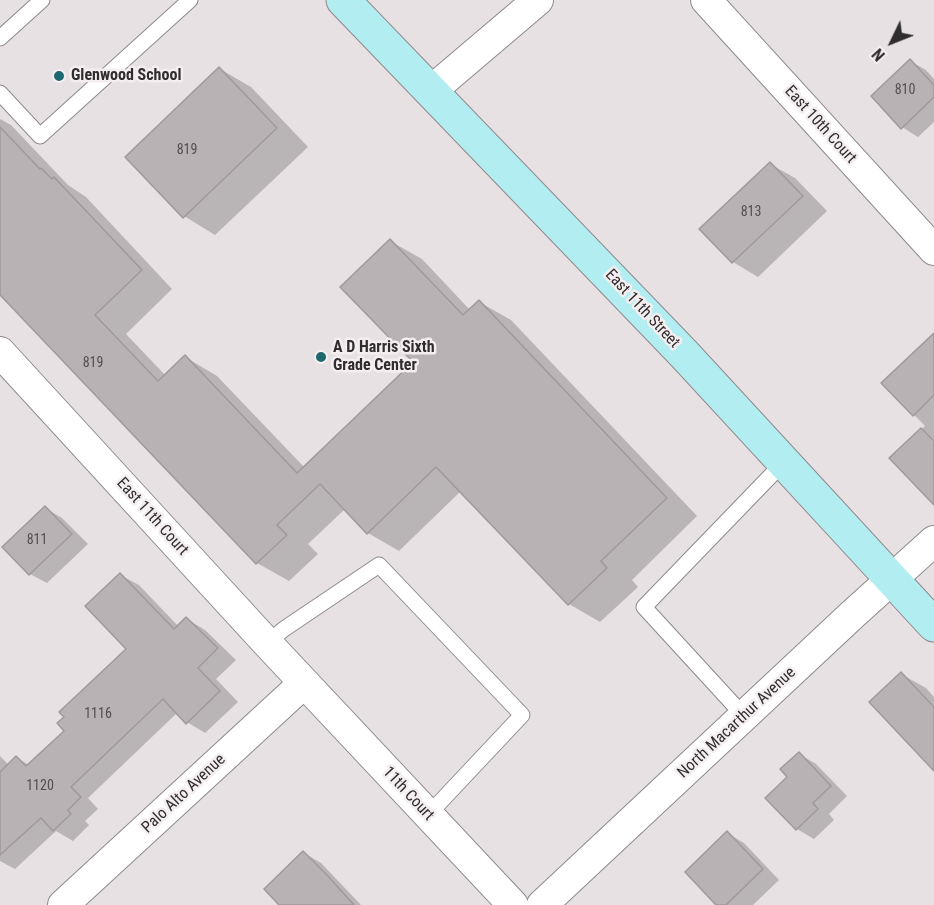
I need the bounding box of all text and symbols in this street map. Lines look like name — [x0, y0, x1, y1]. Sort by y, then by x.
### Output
north arrow — [862, 12, 922, 72]
text: N — [868, 45, 889, 65]
place label: Glenwood School — [71, 66, 181, 86]
marker: Glenwood School — [52, 69, 66, 83]
street label: East 10th Court — [780, 82, 860, 168]
house number: 810 — [895, 82, 915, 98]
house number: 819 — [177, 142, 197, 158]
house number: 813 — [741, 204, 761, 220]
street label: East 11th Street — [601, 266, 683, 352]
place label: A D Harris Sixth Grade Center — [333, 338, 435, 376]
marker: A D Harris Sixth Grade Center — [314, 350, 328, 364]
house number: 819 — [83, 355, 103, 371]
street label: East 11th Court — [112, 474, 192, 560]
house number: 811 — [27, 532, 47, 548]
street label: North Macarthur Avenue — [674, 663, 800, 783]
house number: 1116 — [84, 706, 112, 722]
street label: Palo Alto Avenue — [138, 750, 230, 838]
street label: 11th Court — [378, 763, 438, 825]
house number: 1120 — [26, 778, 54, 794]

